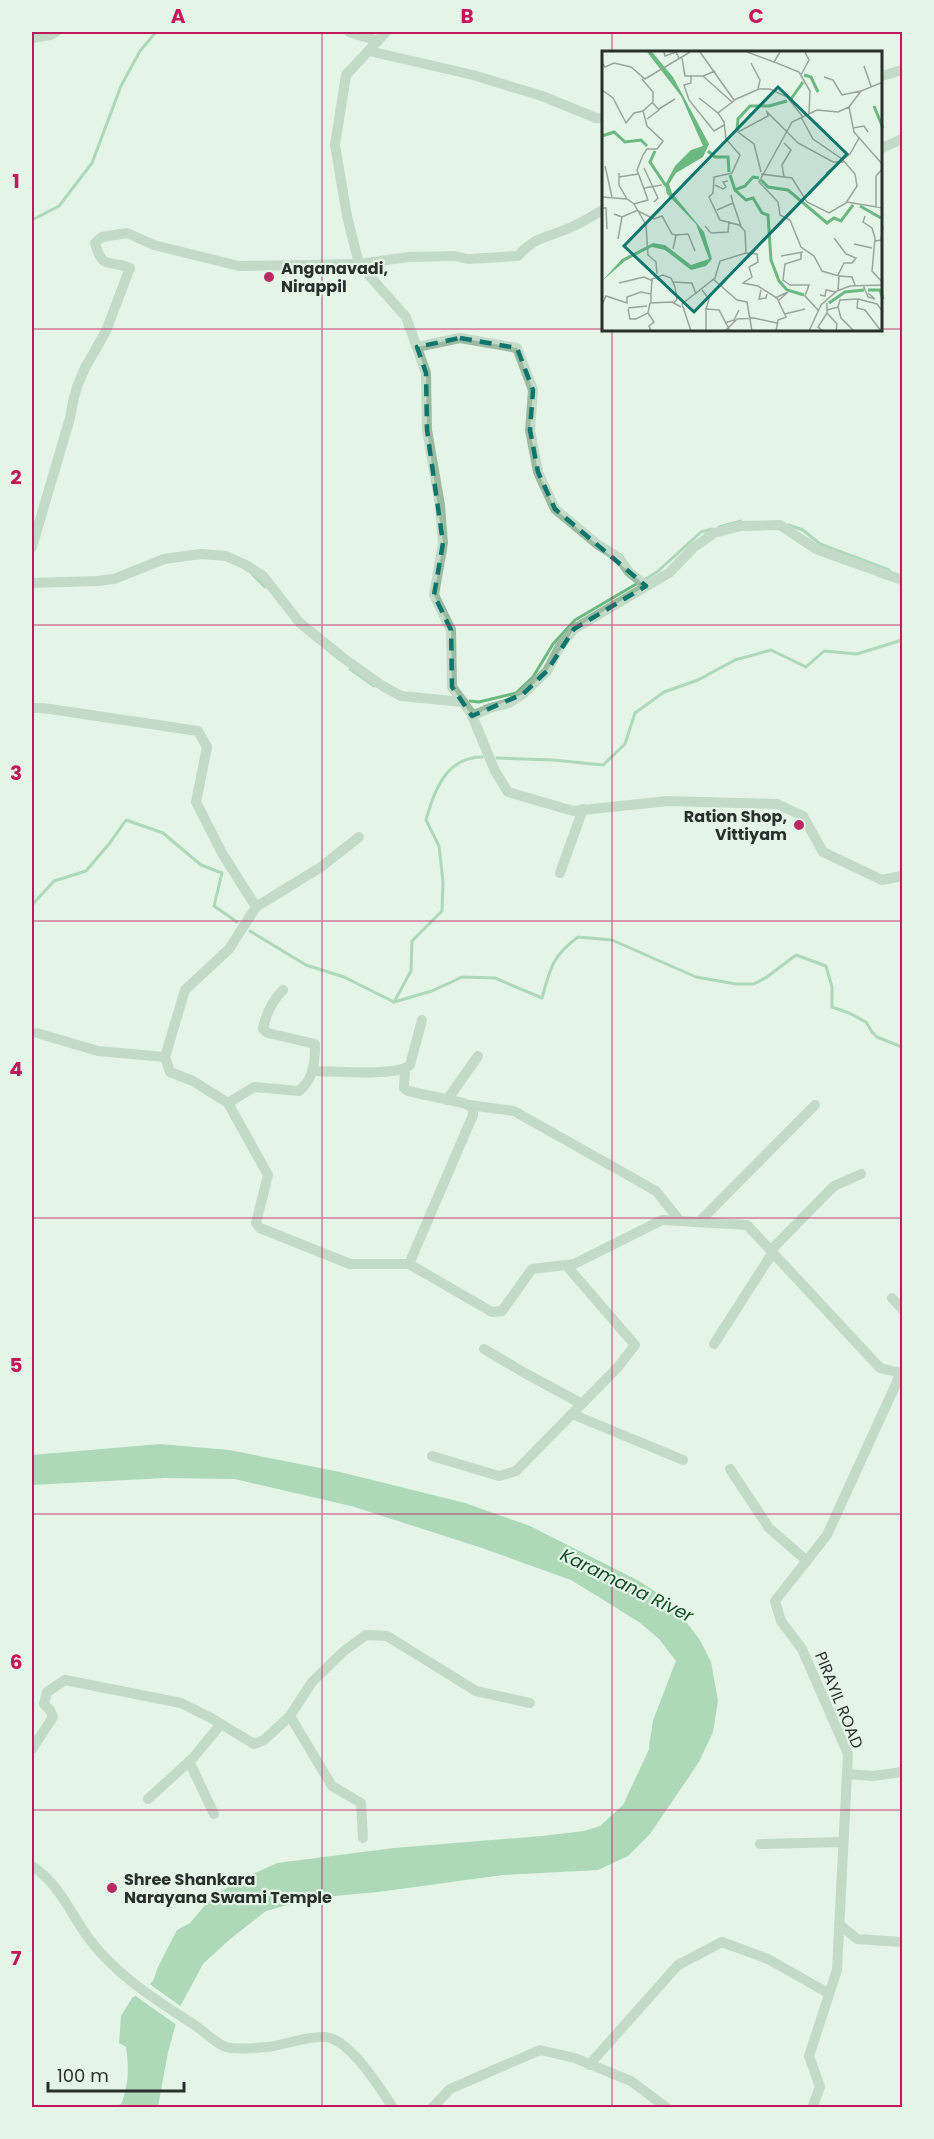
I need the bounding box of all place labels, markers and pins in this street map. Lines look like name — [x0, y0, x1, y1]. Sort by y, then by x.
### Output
place label: Anganavadi, Nirappil — [281, 257, 388, 298]
marker: Anganavadi, Nirappil — [262, 270, 276, 284]
place label: Ration Shop, Vittiyam — [684, 805, 787, 846]
marker: Ration Shop, Vittiyam — [792, 818, 806, 832]
place label: Shree Shankara Narayana Swami Temple — [124, 1868, 332, 1909]
marker: Shree Shankara Narayana Swami Temple — [105, 1881, 119, 1895]

